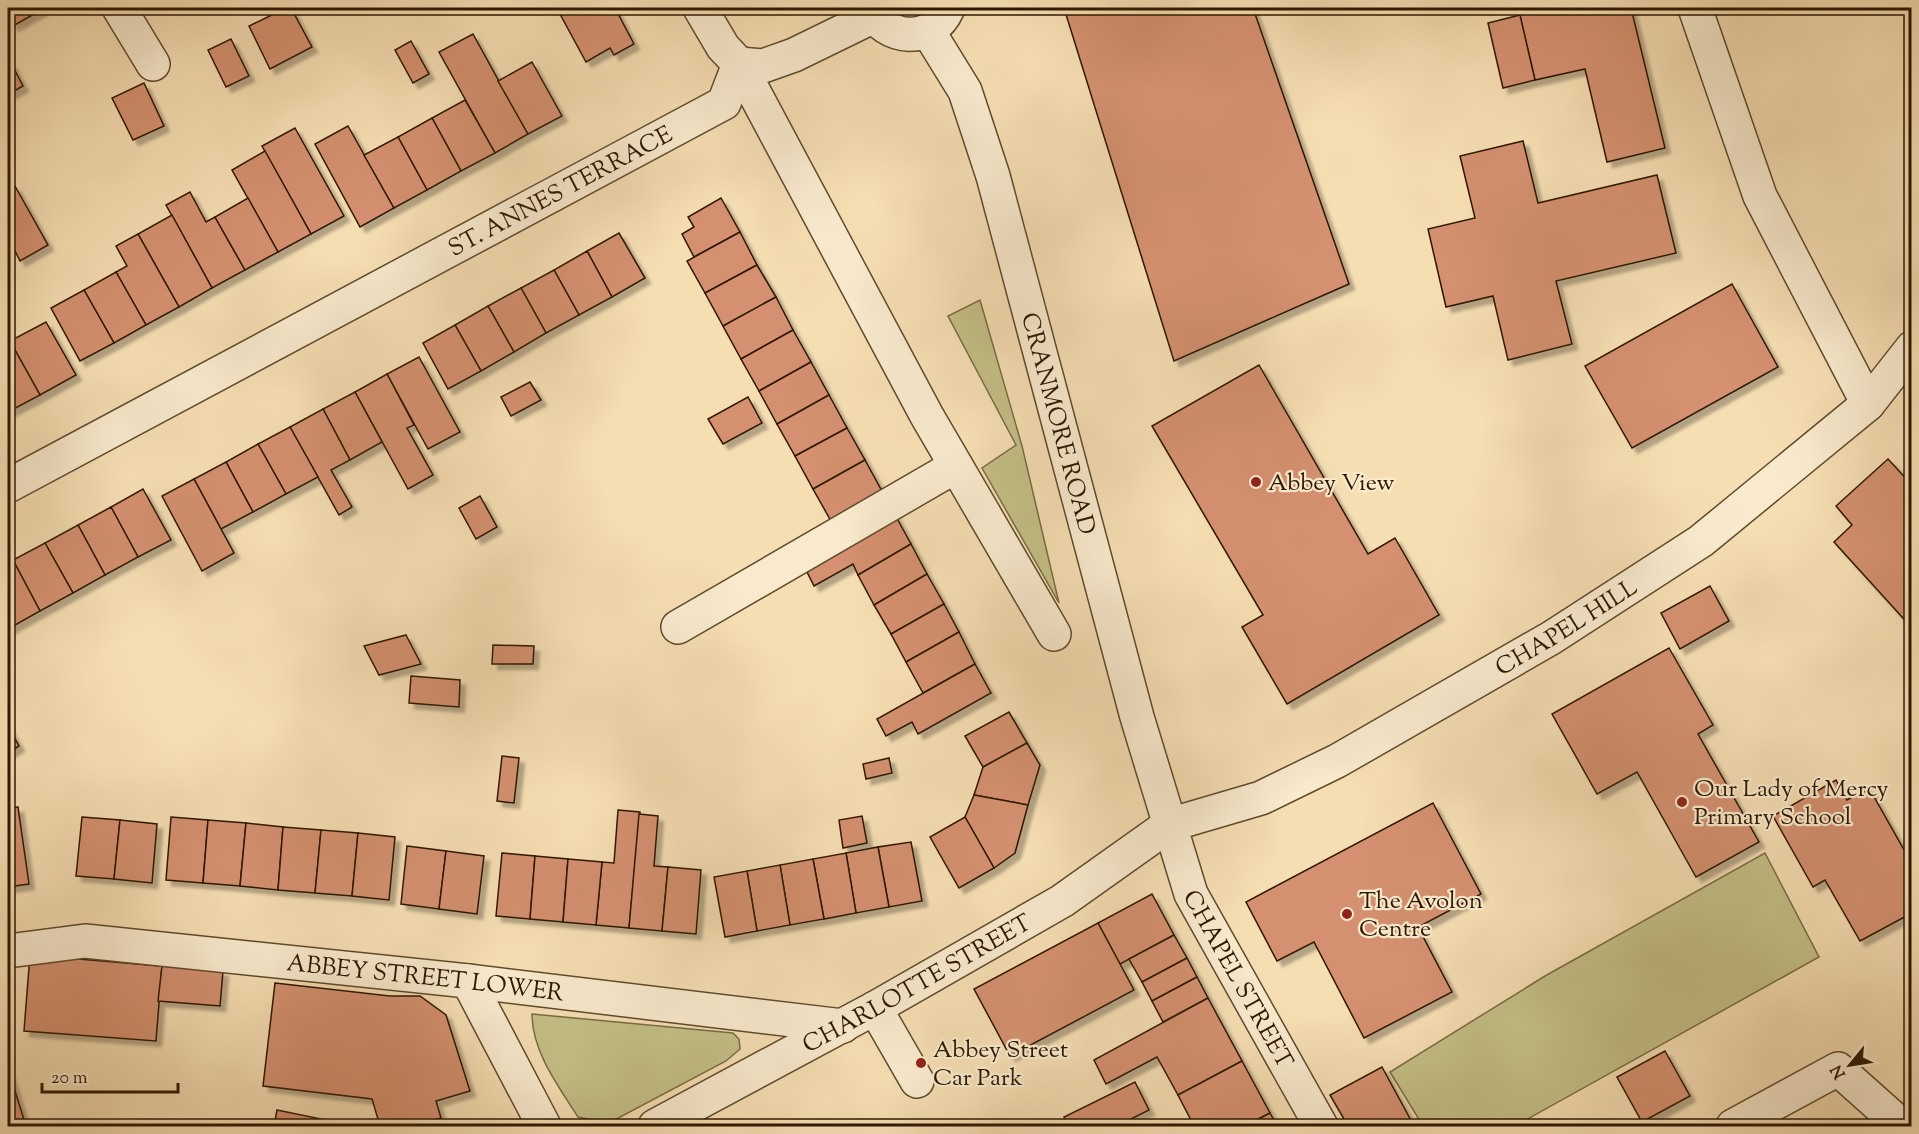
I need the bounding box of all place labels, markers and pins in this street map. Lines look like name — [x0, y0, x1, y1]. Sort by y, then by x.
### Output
place label: Abbey View — [1268, 467, 1395, 501]
marker: Abbey View — [1249, 475, 1263, 489]
place label: Our Lady of Mercy Primary School — [1694, 773, 1889, 835]
marker: Our Lady of Mercy Primary School — [1675, 795, 1689, 809]
place label: The Avolon Centre — [1359, 885, 1483, 947]
marker: The Avolon Centre — [1340, 907, 1354, 921]
place label: Abbey Street Car Park — [933, 1034, 1068, 1096]
marker: Abbey Street Car Park — [914, 1056, 928, 1070]

